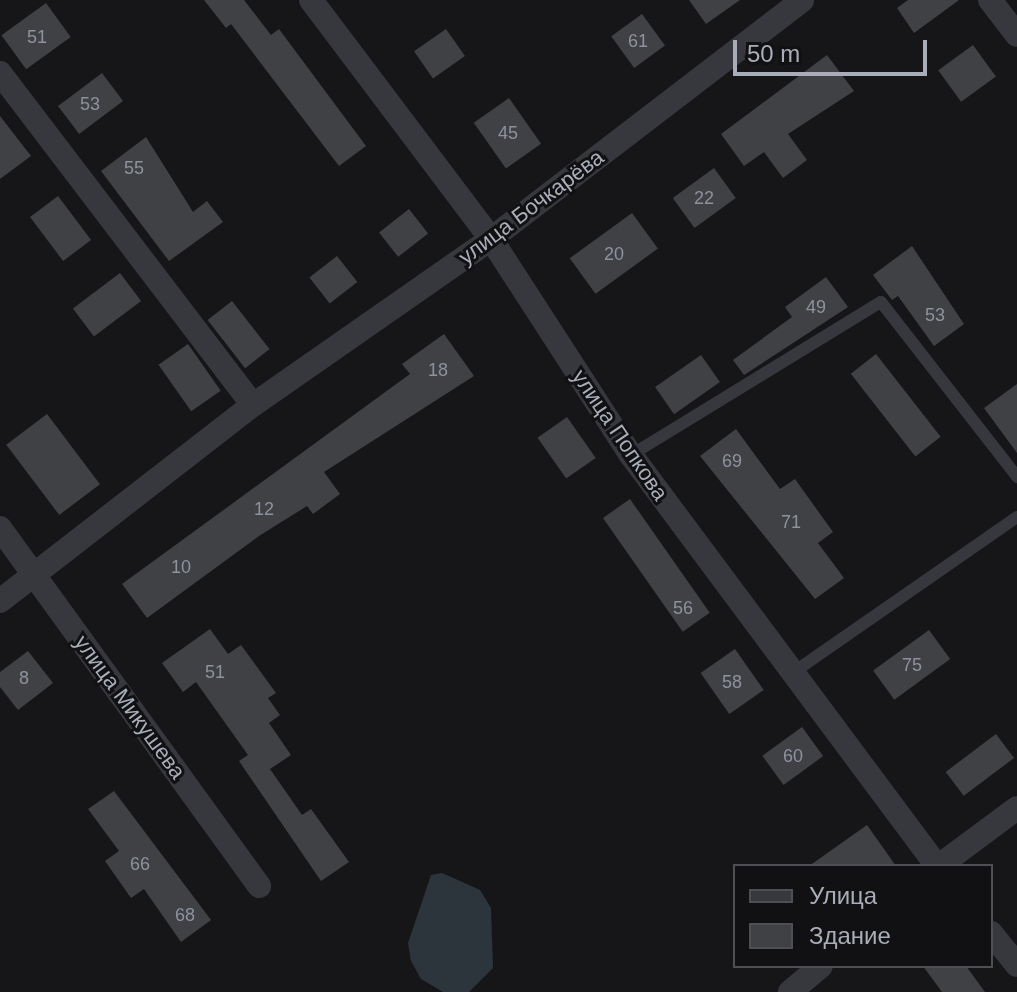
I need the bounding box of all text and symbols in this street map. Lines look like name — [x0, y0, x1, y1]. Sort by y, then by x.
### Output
scale bar — [737, 24, 931, 74]
house number: 51 — [27, 26, 47, 48]
house number: 61 — [628, 30, 648, 52]
text: 50 m — [747, 40, 800, 67]
house number: 53 — [80, 93, 100, 115]
house number: 45 — [498, 122, 518, 144]
street label: улица Бочкарёва — [453, 144, 609, 270]
house number: 55 — [124, 157, 144, 179]
house number: 22 — [694, 187, 714, 209]
house number: 20 — [604, 243, 624, 265]
house number: 49 — [806, 296, 826, 318]
house number: 53 — [925, 304, 945, 326]
house number: 18 — [428, 359, 448, 381]
street label: улица Попкова — [566, 364, 674, 506]
house number: 69 — [722, 450, 742, 472]
house number: 12 — [254, 498, 274, 520]
house number: 71 — [781, 511, 801, 533]
house number: 10 — [171, 556, 191, 578]
house number: 56 — [673, 597, 693, 619]
street label: улица Микушева — [69, 630, 191, 784]
house number: 75 — [902, 654, 922, 676]
house number: 51 — [205, 661, 225, 683]
house number: 8 — [19, 667, 29, 689]
house number: 58 — [722, 671, 742, 693]
house number: 60 — [783, 745, 803, 767]
house number: 66 — [130, 853, 150, 875]
legend — [733, 864, 993, 968]
text: Улица — [809, 882, 877, 909]
house number: 68 — [175, 904, 195, 926]
text: Здание — [809, 922, 891, 949]

